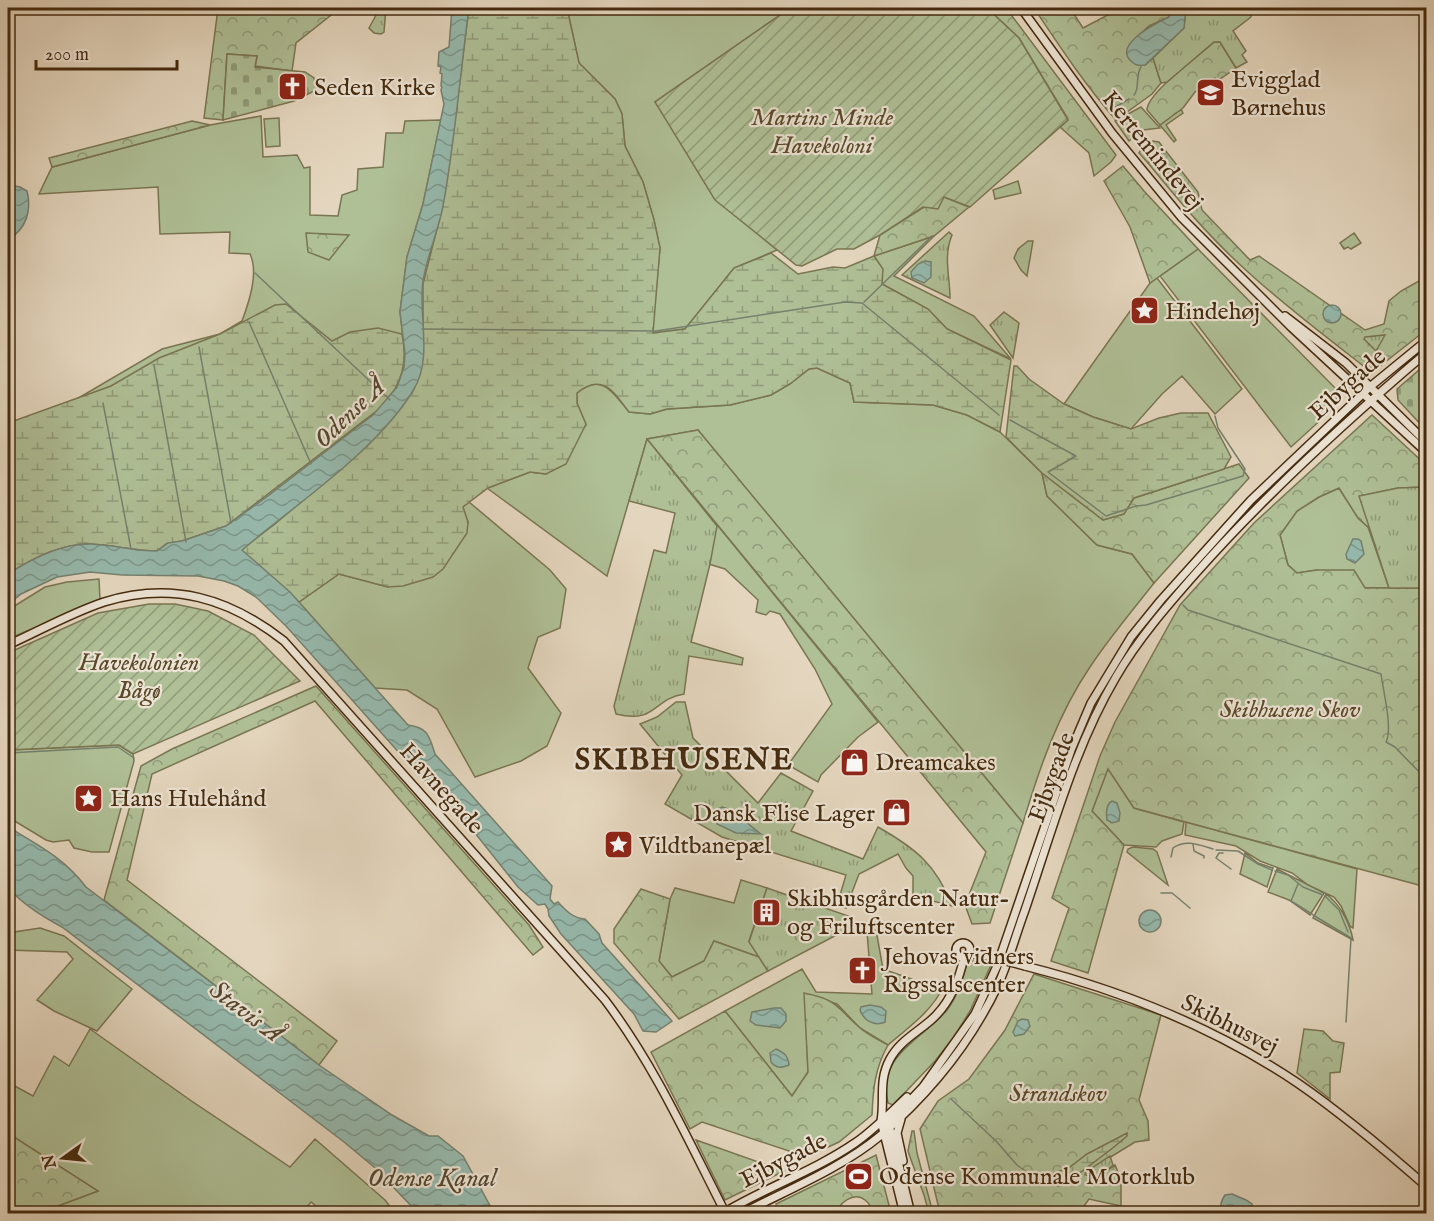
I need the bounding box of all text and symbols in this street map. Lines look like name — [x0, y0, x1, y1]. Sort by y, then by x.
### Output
scale bar — [36, 33, 177, 71]
text: 200 m — [45, 44, 89, 67]
place label: Evigglad Børnehus — [1231, 65, 1326, 124]
church icon: Seden Kirke — [277, 71, 309, 103]
place label: Seden Kirke — [314, 73, 435, 104]
school or university icon: Evigglad Børnehus — [1194, 77, 1226, 109]
street label: Kertemindevej — [1094, 85, 1210, 217]
park label: Martins Minde Havekoloni — [751, 103, 893, 162]
place icon: Hindehøj — [1128, 295, 1160, 327]
place label: Hindehøj — [1165, 297, 1260, 328]
street label: Ejbygade — [1303, 342, 1393, 428]
water label: Odense Å — [307, 369, 394, 456]
park label: Havekolonien Bågø — [78, 648, 199, 707]
park label: Skibhusene Skov — [1220, 695, 1361, 726]
street label: Ejbygade — [1022, 728, 1083, 827]
street label: Havnegade — [392, 737, 490, 841]
district label: SKIBHUSENE — [575, 742, 793, 780]
shop icon: Dreamcakes — [838, 746, 870, 778]
place label: Dreamcakes — [875, 748, 996, 779]
place icon: Hans Hulehånd — [73, 782, 105, 814]
place label: Hans Hulehånd — [110, 784, 267, 815]
shop icon: Dansk Flise Lager — [880, 797, 912, 829]
place label: Dansk Flise Lager — [693, 799, 875, 830]
place icon: Vildtbanepæl — [602, 829, 634, 861]
place label: Vildtbanepæl — [638, 831, 771, 862]
place label: Skibhusgården Natur- og Friluftscenter — [787, 884, 1010, 943]
building icon: Skibhusgården Natur- og Friluftscenter — [750, 896, 782, 928]
place label: Jehovas vidners Rigssalscenter — [880, 942, 1034, 1001]
church icon: Jehovas vidners Rigssalscenter — [846, 954, 878, 986]
water label: Stavis Å — [202, 974, 291, 1052]
street label: Skibhusvej — [1176, 988, 1283, 1063]
park label: Strandskov — [1009, 1079, 1108, 1110]
street label: Ejbygade — [735, 1126, 832, 1196]
north arrow — [33, 1128, 93, 1188]
text: N — [39, 1152, 62, 1172]
sports icon: Odense Kommunale Motorklub — [842, 1160, 874, 1192]
water label: Odense Kanal — [368, 1162, 498, 1195]
place label: Odense Kommunale Motorklub — [879, 1162, 1195, 1193]

